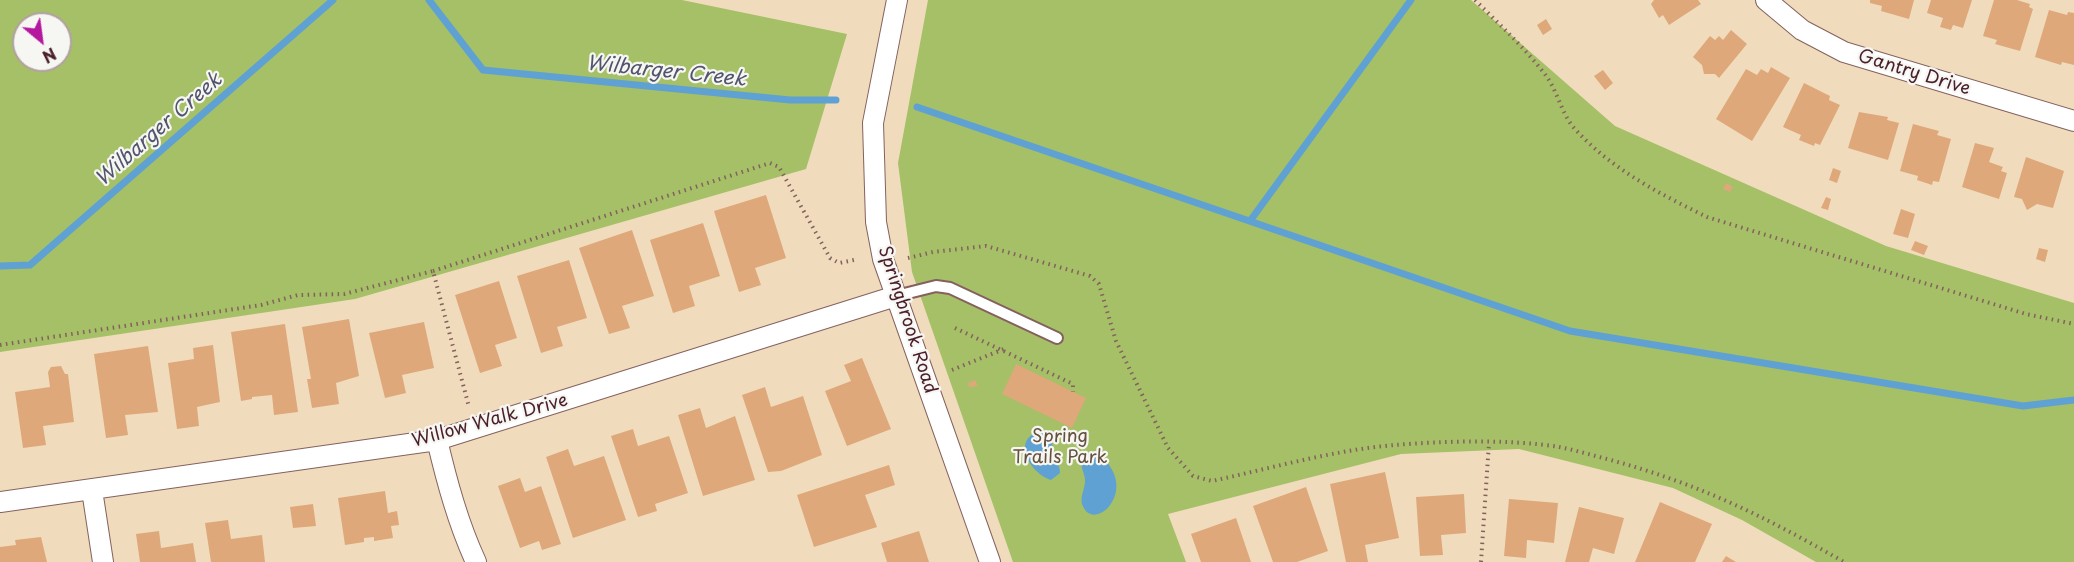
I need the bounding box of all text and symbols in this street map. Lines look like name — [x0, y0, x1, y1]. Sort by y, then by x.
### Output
north arrow — [12, 12, 72, 72]
text: N — [38, 42, 61, 70]
street label: Gantry Drive — [1855, 46, 1973, 100]
water label: Wilbarger Creek — [585, 52, 747, 92]
water label: Wilbarger Creek — [91, 68, 227, 192]
street label: Springbrook Road — [873, 244, 941, 396]
street label: Willow Walk Drive — [410, 390, 570, 452]
park label: Spring Trails Park — [1013, 426, 1107, 468]

